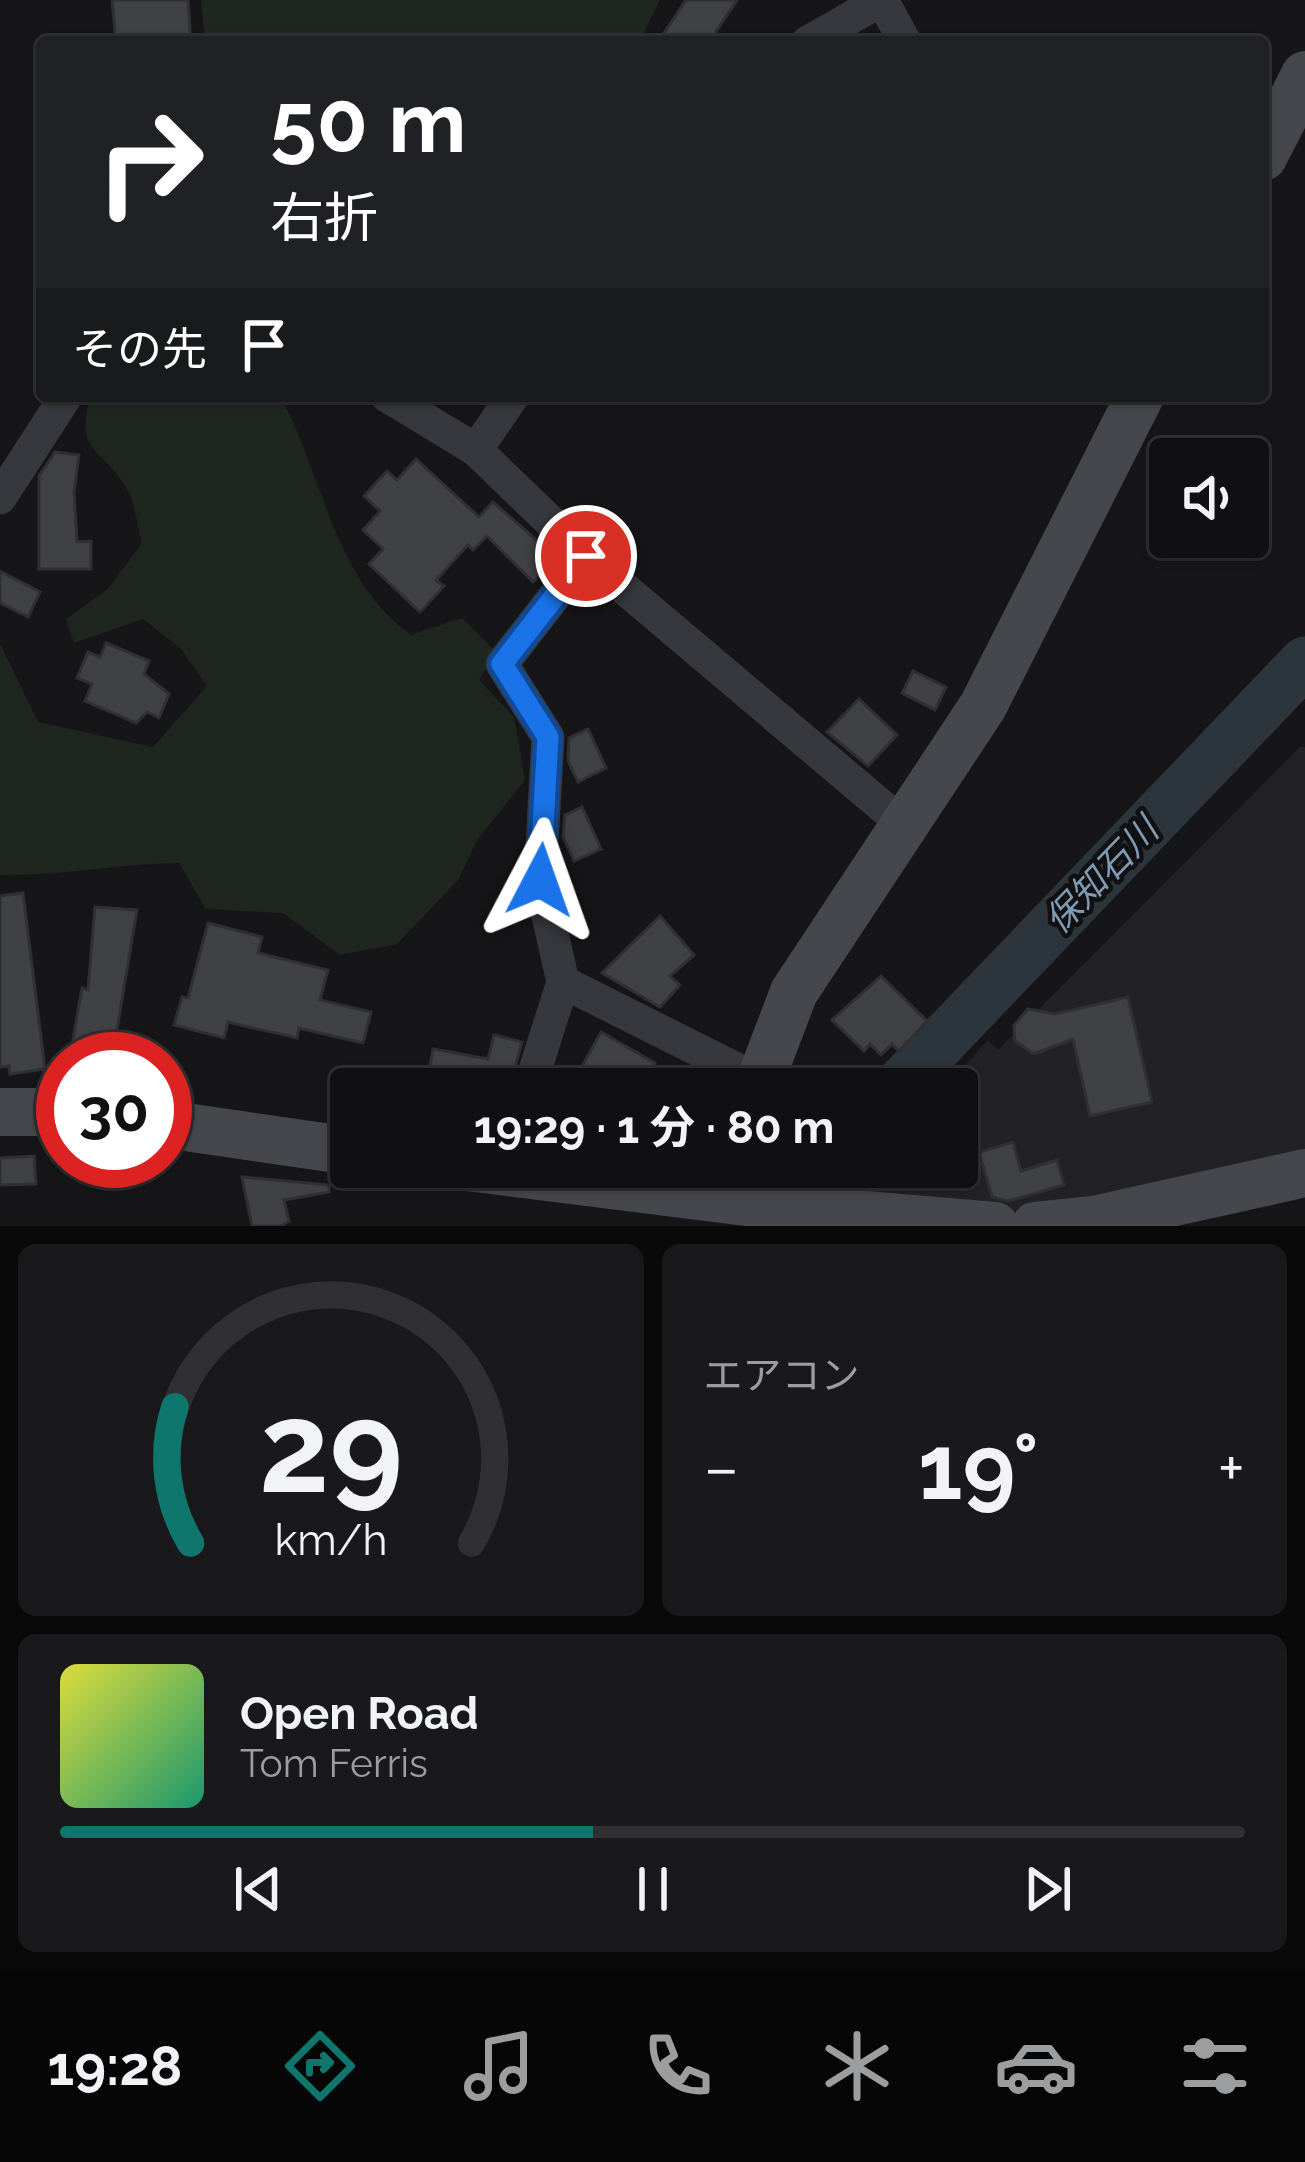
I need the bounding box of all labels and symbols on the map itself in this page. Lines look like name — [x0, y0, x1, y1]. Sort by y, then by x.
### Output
pin — [535, 505, 637, 607]
water label: 保知石川 — [1036, 806, 1169, 941]
position arrow — [477, 817, 603, 943]
speed limit sign: 30 — [36, 1032, 192, 1188]

